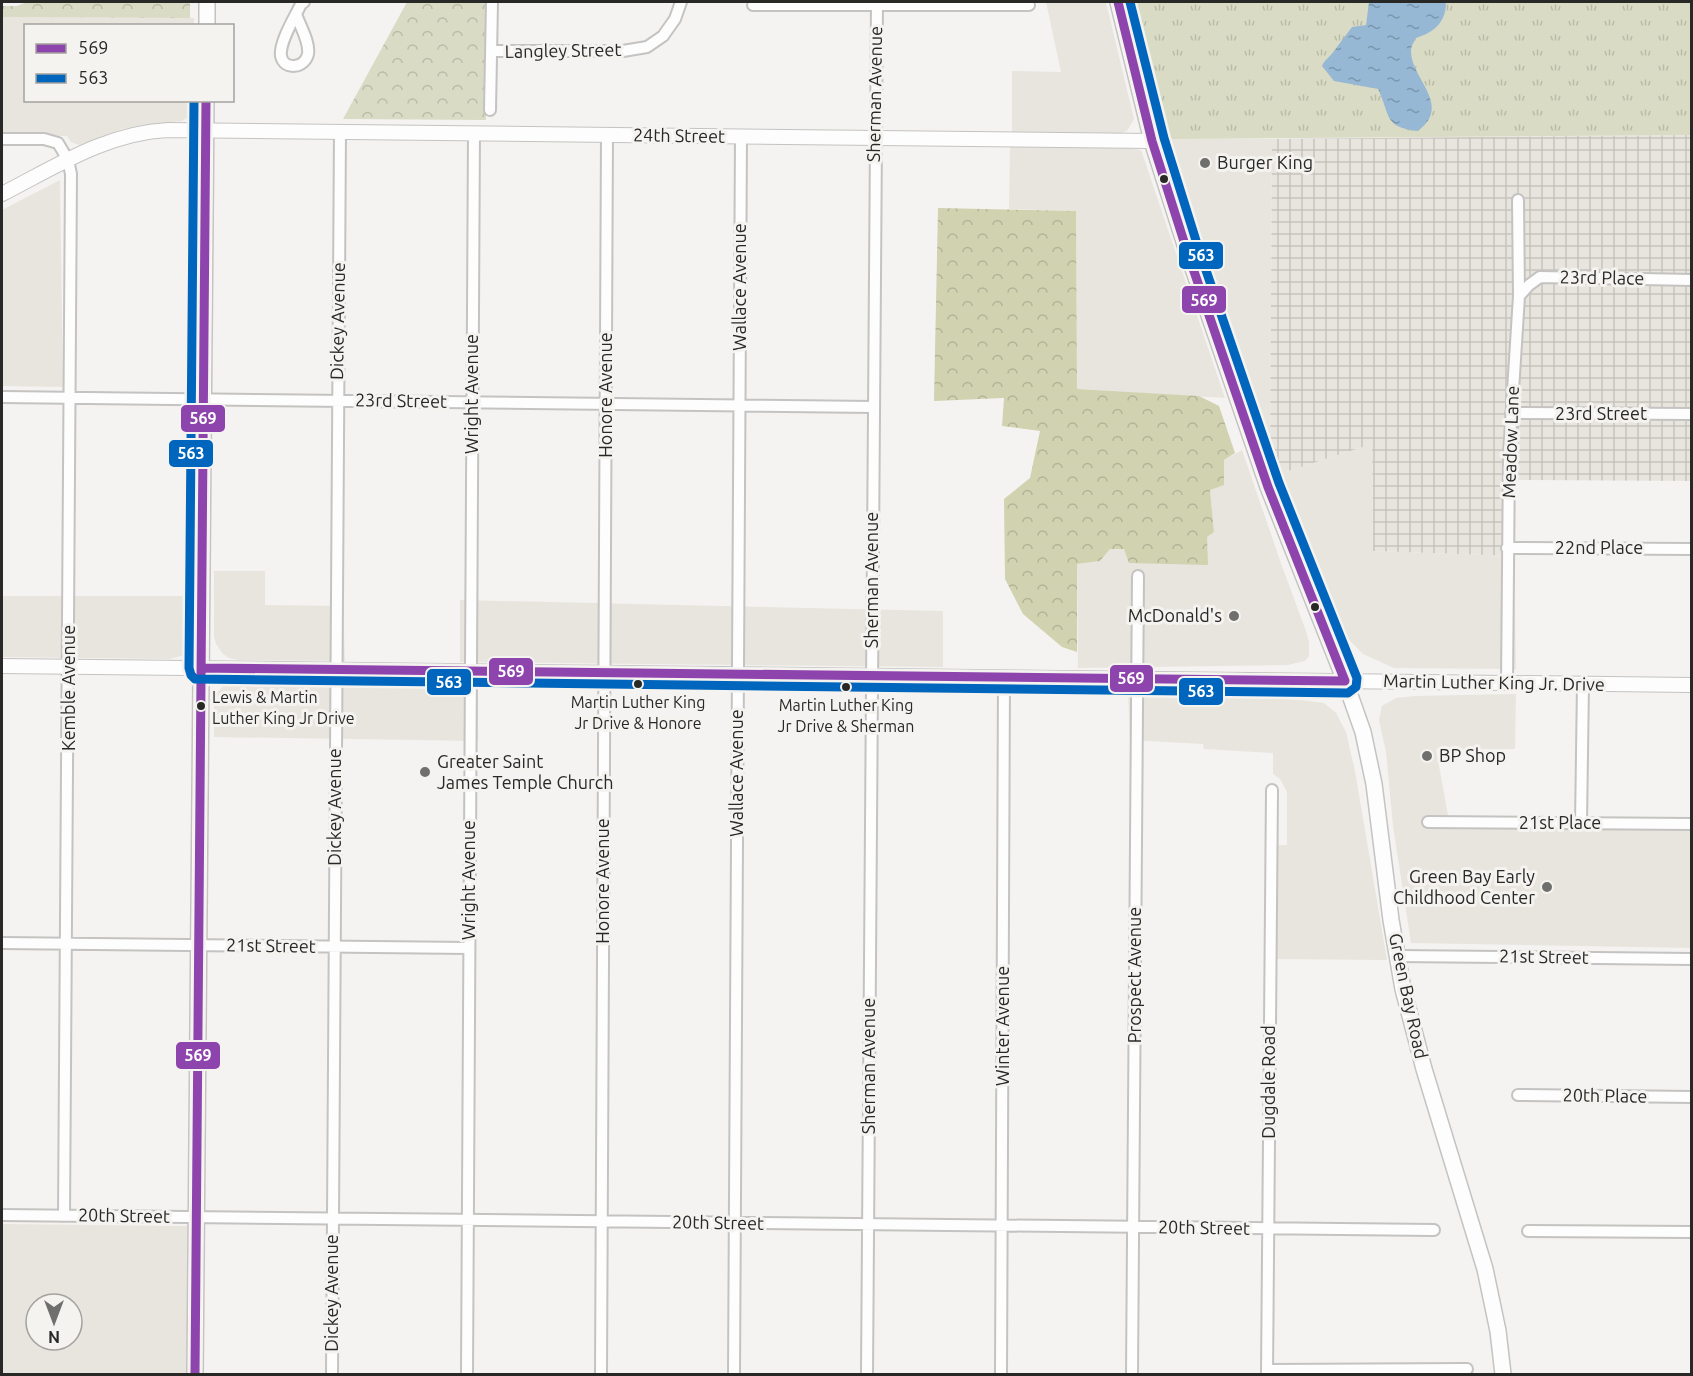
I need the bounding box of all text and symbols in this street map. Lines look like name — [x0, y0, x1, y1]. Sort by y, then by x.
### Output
legend — [24, 24, 234, 102]
street label: Sherman Avenue — [863, 26, 885, 162]
text: 569 — [78, 37, 108, 57]
street label: Langley Street — [504, 39, 622, 61]
text: 563 — [78, 67, 108, 87]
street label: 24th Street — [633, 124, 725, 146]
place label: Burger King — [1217, 152, 1313, 172]
marker: Burger King — [1198, 156, 1212, 170]
unlabelled marker — [1158, 173, 1170, 185]
street label: Wallace Avenue — [729, 223, 749, 351]
line badge: 563 — [1178, 241, 1224, 270]
text: 563 — [1187, 246, 1215, 264]
street label: Dickey Avenue — [326, 262, 348, 380]
street label: 23rd Place — [1559, 266, 1645, 288]
line badge: 569 — [1181, 285, 1227, 314]
text: 569 — [1190, 291, 1218, 309]
street label: Honore Avenue — [595, 332, 615, 458]
street label: Wright Avenue — [461, 334, 481, 454]
street label: Meadow Lane — [1498, 385, 1522, 499]
street label: 23rd Street — [355, 389, 447, 411]
street label: 23rd Street — [1555, 403, 1647, 423]
line badge: 569 — [180, 404, 226, 433]
text: 569 — [189, 409, 217, 427]
line badge: 563 — [168, 439, 214, 468]
text: 563 — [177, 444, 205, 462]
street label: Sherman Avenue — [861, 512, 881, 648]
street label: 22nd Place — [1555, 537, 1643, 557]
unlabelled marker — [1309, 601, 1321, 613]
place label: McDonald's — [1128, 605, 1222, 625]
marker: McDonald's — [1227, 609, 1241, 623]
street label: Kemble Avenue — [58, 625, 78, 751]
line badge: 569 — [488, 657, 534, 686]
text: 569 — [497, 662, 525, 680]
line badge: 569 — [1109, 664, 1154, 693]
line badge: 563 — [426, 668, 472, 696]
text: 569 — [1117, 669, 1145, 687]
street label: Martin Luther King Jr. Drive — [1383, 670, 1605, 694]
text: 563 — [435, 673, 463, 691]
line badge: 563 — [1178, 677, 1224, 706]
marker: Martin Luther King Jr Drive & Honore — [632, 678, 644, 690]
marker: Martin Luther King Jr Drive & Sherman — [840, 681, 852, 693]
text: 563 — [1187, 682, 1215, 700]
place label: Lewis & Martin Luther King Jr Drive — [212, 688, 355, 727]
place label: Martin Luther King Jr Drive & Honore — [571, 693, 705, 732]
place label: Martin Luther King Jr Drive & Sherman — [778, 696, 914, 735]
marker: Lewis & Martin Luther King Jr Drive — [195, 700, 207, 712]
street label: Wallace Avenue — [726, 709, 746, 837]
place label: BP Shop — [1439, 745, 1506, 765]
street label: Dickey Avenue — [324, 748, 344, 866]
marker: BP Shop — [1420, 749, 1434, 763]
place label: Greater Saint James Temple Church — [437, 751, 613, 792]
marker: Greater Saint James Temple Church — [418, 765, 432, 779]
street label: 21st Place — [1519, 812, 1601, 832]
street label: Honore Avenue — [592, 818, 612, 944]
street label: Wright Avenue — [458, 820, 478, 940]
place label: Green Bay Early Childhood Center — [1393, 866, 1535, 907]
marker: Green Bay Early Childhood Center — [1540, 880, 1554, 894]
street label: Prospect Avenue — [1124, 907, 1144, 1043]
street label: Green Bay Road — [1386, 931, 1432, 1060]
street label: 21st Street — [226, 934, 316, 956]
street label: 21st Street — [1499, 945, 1589, 967]
street label: Winter Avenue — [992, 966, 1012, 1086]
street label: Sherman Avenue — [858, 998, 878, 1134]
street label: Dugdale Road — [1258, 1025, 1278, 1139]
line badge: 569 — [175, 1041, 221, 1070]
text: 569 — [184, 1046, 212, 1064]
street label: 20th Place — [1562, 1084, 1648, 1106]
street label: 20th Street — [78, 1204, 170, 1226]
street label: 20th Street — [672, 1211, 764, 1233]
street label: 20th Street — [1158, 1216, 1250, 1238]
street label: Dickey Avenue — [321, 1234, 341, 1352]
north arrow — [24, 1292, 84, 1352]
text: N — [48, 1328, 60, 1346]

